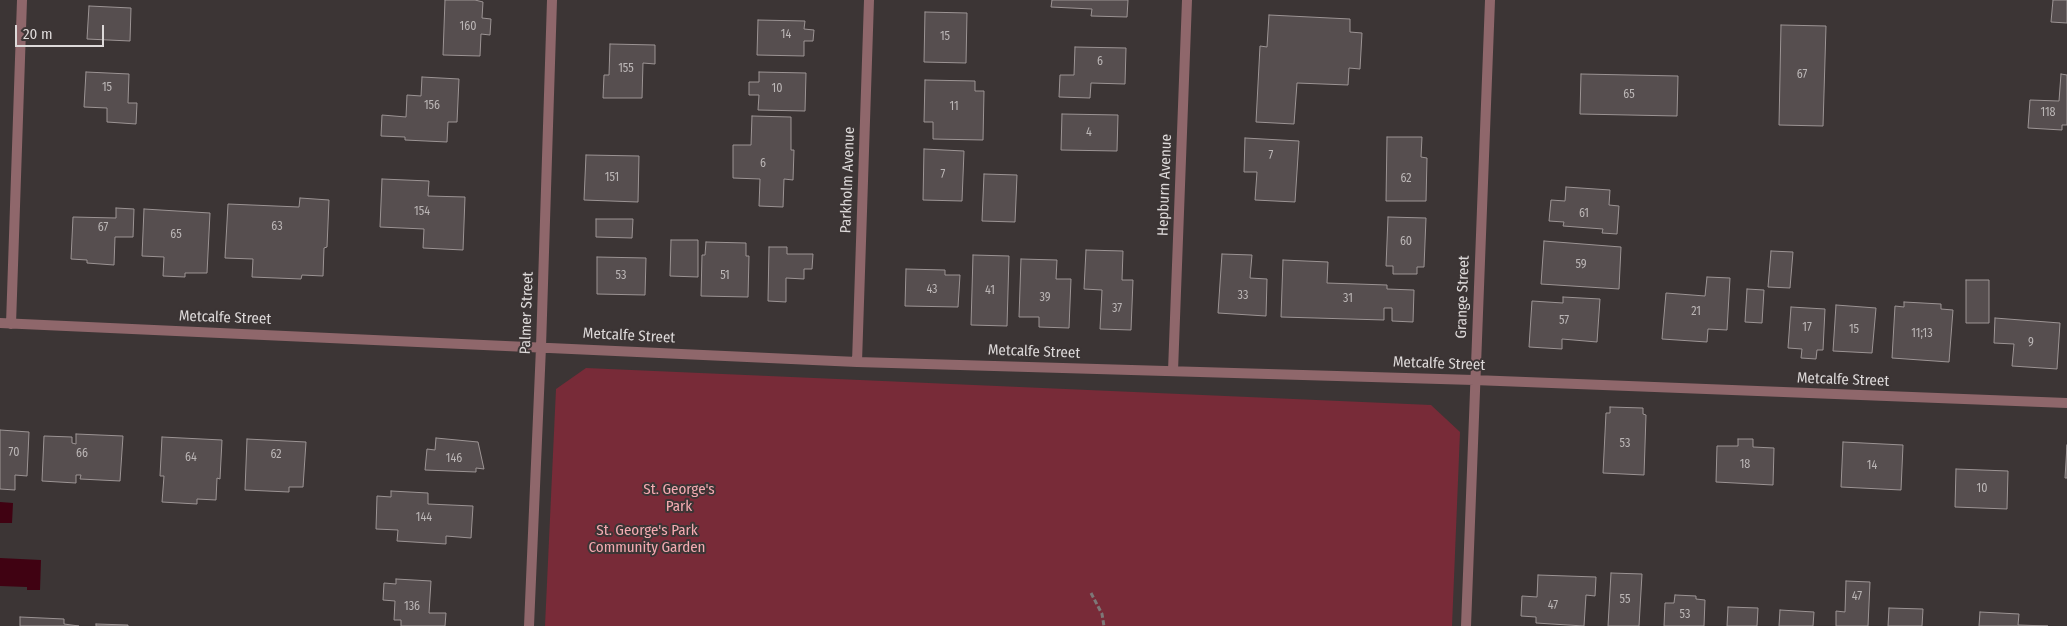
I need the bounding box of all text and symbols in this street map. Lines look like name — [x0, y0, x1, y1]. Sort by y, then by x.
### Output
scale bar — [18, 15, 106, 47]
house number: 160 — [460, 20, 476, 34]
text: 20 m — [23, 25, 53, 43]
house number: 14 — [781, 28, 791, 42]
house number: 15 — [940, 30, 950, 44]
house number: 6 — [1097, 55, 1103, 69]
house number: 155 — [618, 62, 634, 76]
house number: 67 — [1797, 68, 1807, 82]
house number: 15 — [102, 81, 112, 95]
house number: 10 — [772, 82, 782, 96]
house number: 65 — [1623, 88, 1635, 102]
house number: 156 — [424, 99, 440, 113]
house number: 11 — [949, 100, 959, 114]
house number: 118 — [2040, 106, 2056, 120]
street label: Parkholm Avenue — [837, 126, 859, 234]
house number: 4 — [1086, 126, 1092, 140]
street label: Hepburn Avenue — [1154, 134, 1176, 236]
house number: 7 — [1269, 149, 1273, 163]
house number: 6 — [760, 157, 766, 171]
house number: 7 — [941, 168, 945, 182]
house number: 151 — [605, 171, 619, 185]
house number: 62 — [1400, 172, 1412, 186]
house number: 154 — [414, 205, 430, 219]
house number: 61 — [1579, 207, 1589, 221]
house number: 63 — [271, 220, 283, 234]
house number: 67 — [98, 221, 108, 235]
house number: 65 — [170, 228, 182, 242]
house number: 60 — [1400, 235, 1412, 249]
street label: Grange Street — [1453, 255, 1473, 339]
house number: 59 — [1575, 258, 1587, 272]
house number: 53 — [616, 269, 626, 283]
house number: 51 — [720, 269, 730, 283]
street label: Palmer Street — [517, 271, 537, 355]
house number: 43 — [926, 283, 938, 297]
house number: 41 — [985, 284, 995, 298]
house number: 33 — [1238, 289, 1248, 303]
house number: 39 — [1039, 291, 1051, 305]
house number: 31 — [1343, 292, 1353, 306]
house number: 37 — [1112, 302, 1122, 316]
house number: 21 — [1691, 305, 1701, 319]
street label: Metcalfe Street — [178, 307, 272, 329]
house number: 57 — [1559, 314, 1569, 328]
house number: 17 — [1802, 321, 1812, 335]
house number: 15 — [1849, 323, 1859, 337]
street label: Metcalfe Street — [582, 325, 676, 347]
house number: 11;13 — [1911, 327, 1933, 341]
house number: 9 — [2028, 336, 2034, 350]
street label: Metcalfe Street — [987, 341, 1081, 363]
street label: Metcalfe Street — [1392, 353, 1486, 375]
street label: Metcalfe Street — [1796, 369, 1890, 391]
house number: 53 — [1620, 437, 1630, 451]
house number: 70 — [9, 446, 19, 460]
house number: 66 — [76, 447, 88, 461]
house number: 62 — [270, 448, 282, 462]
house number: 64 — [185, 451, 197, 465]
house number: 146 — [446, 452, 462, 466]
house number: 18 — [1740, 458, 1750, 472]
house number: 14 — [1867, 459, 1877, 473]
park label: St. George's Park — [643, 481, 715, 516]
house number: 10 — [1977, 482, 1987, 496]
house number: 144 — [416, 511, 432, 525]
park label: St. George's Park Community Garden — [589, 522, 705, 557]
house number: 47 — [1852, 590, 1862, 604]
house number: 55 — [1620, 593, 1630, 607]
house number: 47 — [1548, 599, 1558, 613]
house number: 136 — [404, 600, 420, 614]
house number: 53 — [1680, 608, 1690, 622]

